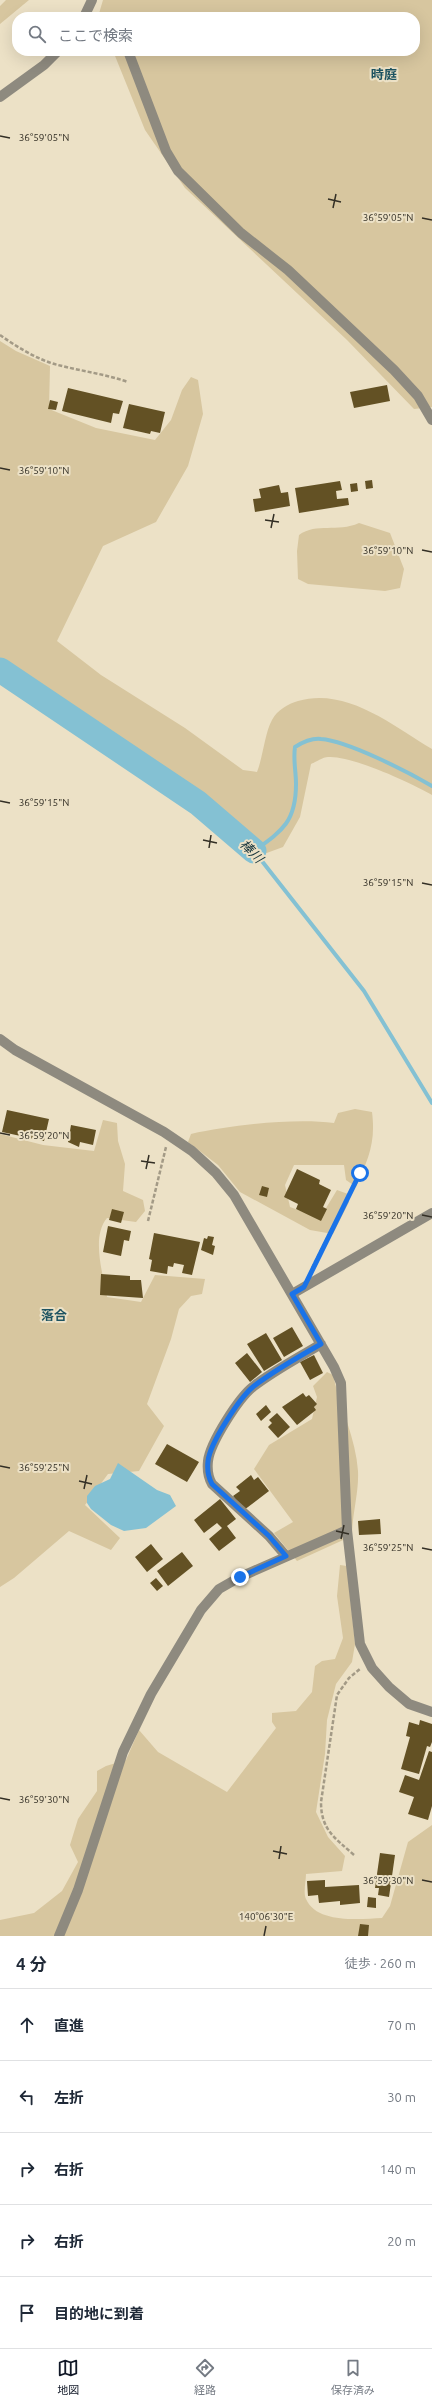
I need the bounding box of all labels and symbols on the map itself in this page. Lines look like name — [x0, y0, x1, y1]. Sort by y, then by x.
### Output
district label: 時庭 — [371, 67, 397, 81]
text: 36°59'05"N — [19, 132, 69, 143]
text: 36°59'05"N — [363, 212, 413, 223]
text: 36°59'10"N — [19, 465, 69, 476]
text: 36°59'10"N — [363, 545, 413, 556]
text: 36°59'15"N — [19, 797, 69, 808]
water label: 棒川 — [238, 837, 267, 867]
text: 36°59'15"N — [363, 877, 413, 888]
text: 36°59'20"N — [19, 1130, 69, 1141]
route start — [351, 1164, 369, 1182]
text: 36°59'20"N — [363, 1210, 413, 1221]
district label: 落合 — [41, 1308, 67, 1322]
text: 36°59'25"N — [19, 1462, 69, 1473]
text: 36°59'25"N — [363, 1542, 413, 1553]
route end — [231, 1568, 249, 1586]
text: 36°59'30"N — [19, 1794, 69, 1805]
text: 36°59'30"N — [363, 1875, 413, 1886]
text: 140°06'30"E — [239, 1911, 294, 1922]

